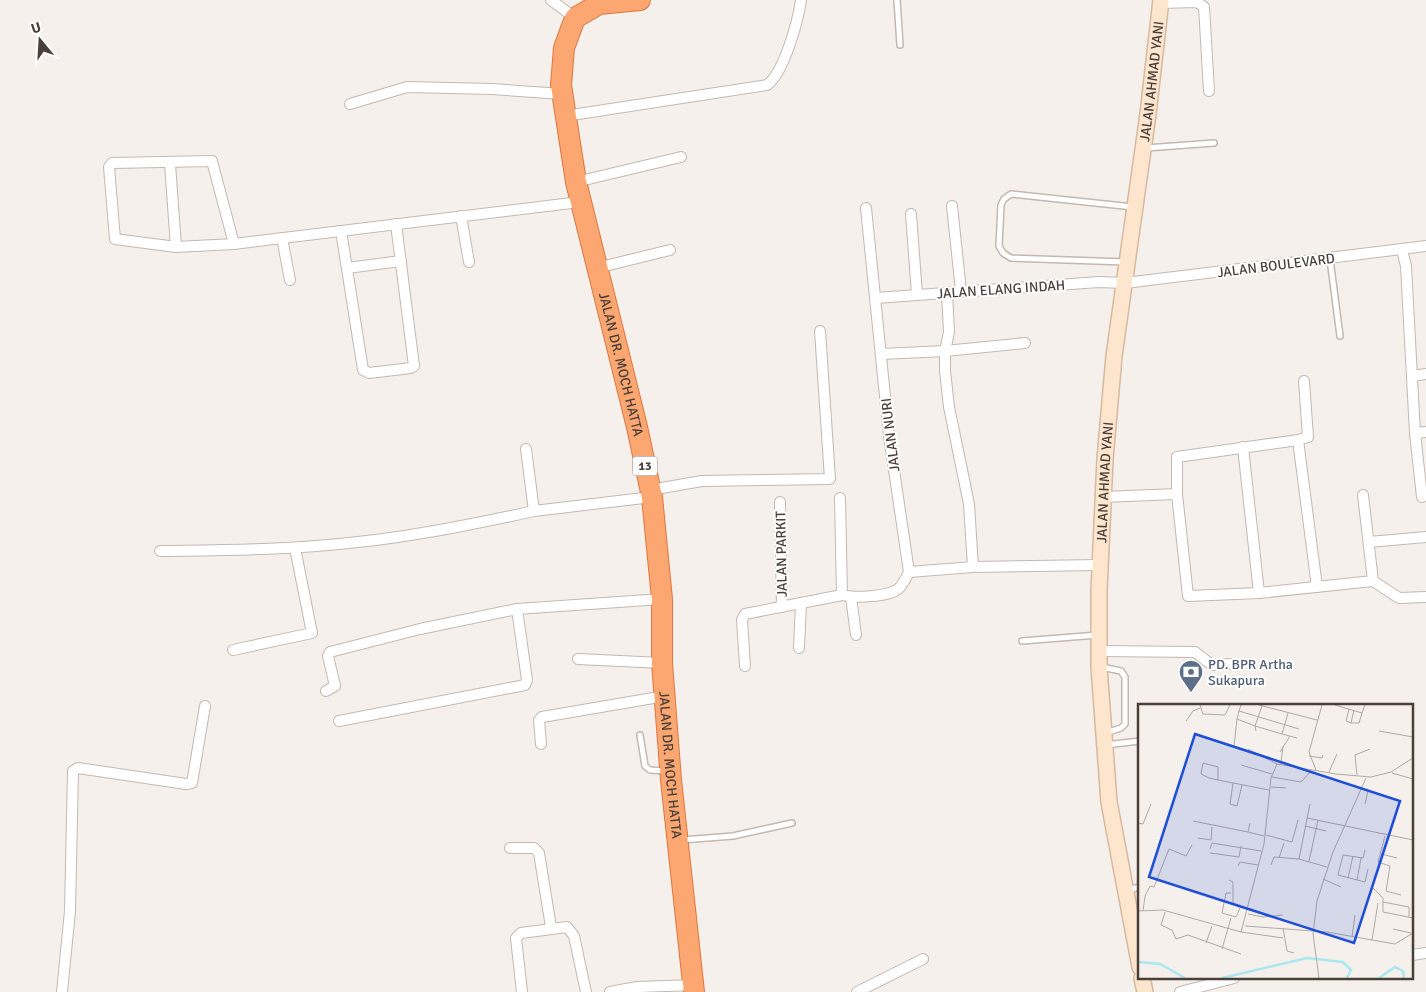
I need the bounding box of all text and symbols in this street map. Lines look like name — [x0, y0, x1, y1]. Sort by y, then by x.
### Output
north arrow — [15, 15, 65, 65]
text: U — [29, 19, 43, 38]
street label: JALAN AHMAD YANI — [1136, 20, 1168, 143]
street label: JALAN BOULEVARD — [1216, 250, 1336, 281]
street label: JALAN ELANG INDAH — [936, 277, 1066, 302]
street label: JALAN DR. MOCH HATTA — [595, 291, 647, 438]
street label: JALAN NURI — [878, 397, 903, 473]
street label: JALAN AHMAD YANI — [1093, 421, 1117, 543]
road number: 13 — [632, 456, 658, 476]
street label: JALAN PARKIT — [772, 511, 791, 597]
place label: PD. BPR Artha Sukapura — [1208, 656, 1293, 689]
bank icon: PD. BPR Artha Sukapura — [1178, 659, 1204, 693]
street label: JALAN DR. MOCH HATTA — [655, 691, 685, 840]
inset map — [1138, 704, 1414, 980]

